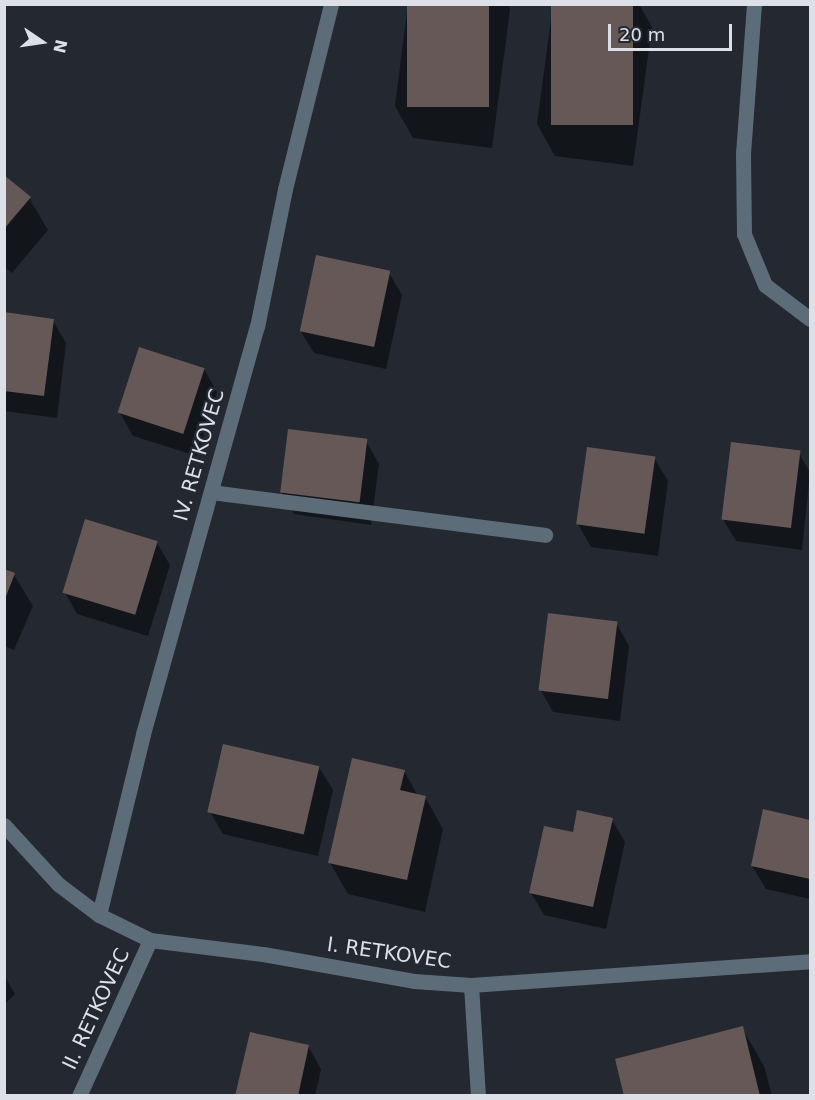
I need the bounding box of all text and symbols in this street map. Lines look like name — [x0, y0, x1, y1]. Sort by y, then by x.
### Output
north arrow — [12, 12, 72, 72]
scale bar — [611, 12, 736, 50]
text: 20 m — [619, 24, 665, 45]
text: N — [49, 37, 71, 55]
street label: IV. RETKOVEC — [169, 386, 229, 524]
street label: I. RETKOVEC — [325, 932, 453, 974]
street label: II. RETKOVEC — [57, 945, 135, 1073]

